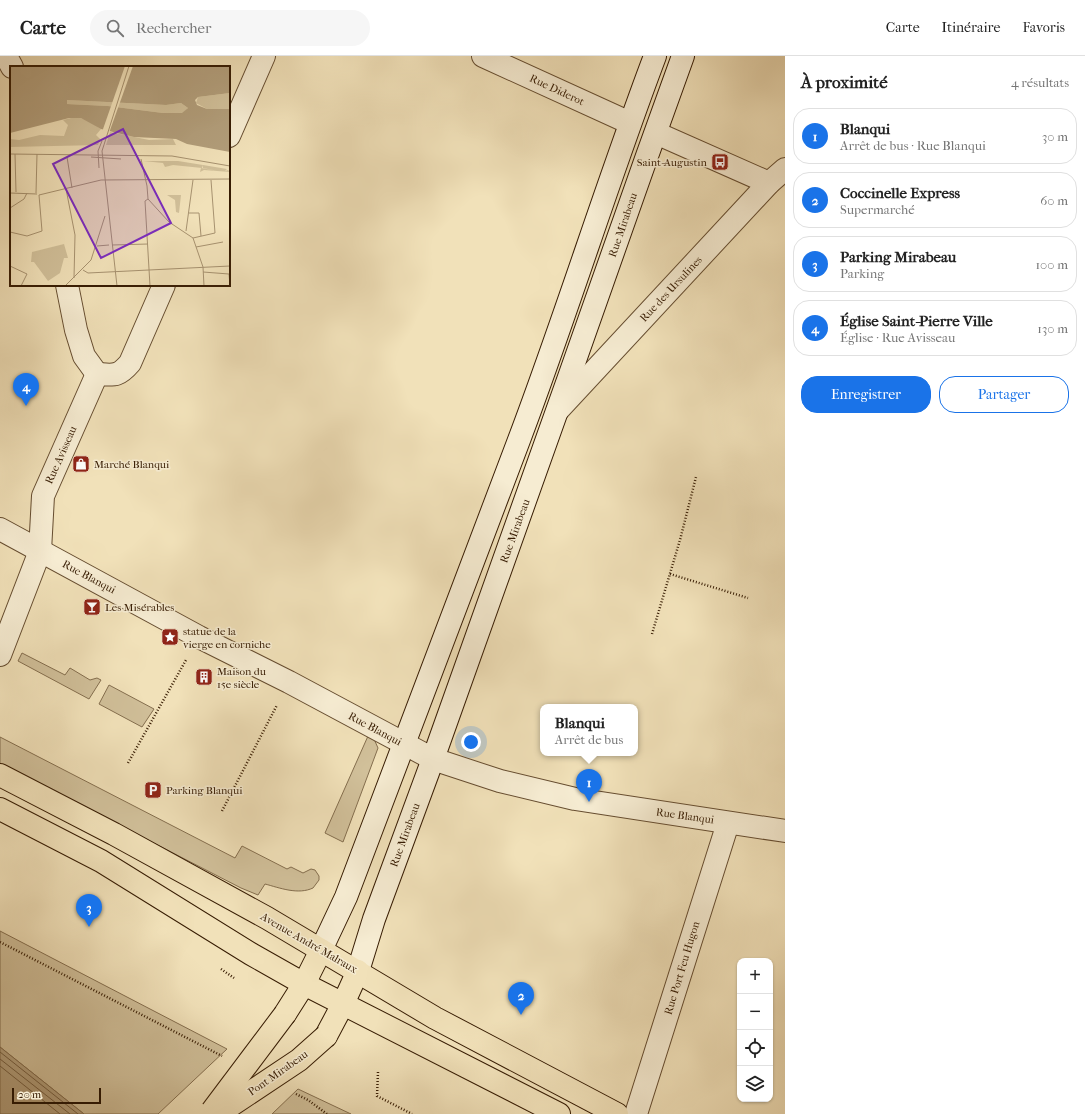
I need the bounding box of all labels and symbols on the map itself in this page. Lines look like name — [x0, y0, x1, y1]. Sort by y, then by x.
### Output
inset map — [10, 66, 230, 286]
street label: Rue Diderot — [528, 72, 586, 108]
bus stop icon: Saint-Augustin — [710, 152, 730, 172]
place label: Saint-Augustin — [637, 156, 708, 169]
street label: Rue Mirabeau — [606, 190, 640, 259]
street label: Rue des Ursulines — [637, 253, 705, 325]
pin: 4 — [13, 373, 39, 406]
street label: Rue Avisseau — [42, 423, 80, 486]
shop icon: Marché Blanqui — [71, 454, 91, 474]
place label: Marché Blanqui — [94, 458, 170, 471]
street label: Rue Mirabeau — [497, 496, 533, 565]
street label: Rue Blanqui — [60, 558, 119, 597]
bar icon: Les Misérables — [82, 597, 102, 617]
place label: Les Misérables — [105, 601, 174, 614]
place label: statue de la vierge en corniche — [183, 625, 271, 651]
place icon: statue de la vierge en corniche — [160, 627, 180, 647]
place label: Maison du 15e siècle — [217, 665, 267, 691]
building icon: Maison du 15e siècle — [194, 667, 214, 687]
street label: Rue Blanqui — [346, 710, 405, 749]
your location — [461, 732, 481, 752]
pin: 1 — [576, 769, 602, 802]
parking icon: Parking Blanqui — [143, 780, 163, 800]
place label: Parking Blanqui — [166, 784, 243, 797]
street label: Rue Mirabeau — [387, 800, 423, 869]
street label: Rue Blanqui — [655, 805, 716, 827]
pin: 3 — [76, 894, 102, 927]
street label: Avenue André Malraux — [257, 909, 360, 976]
street label: Rue Port Feu Hugon — [662, 919, 703, 1016]
pin: 2 — [508, 982, 534, 1015]
street label: Pont Mirabeau — [246, 1047, 311, 1098]
scale bar — [12, 1086, 101, 1105]

